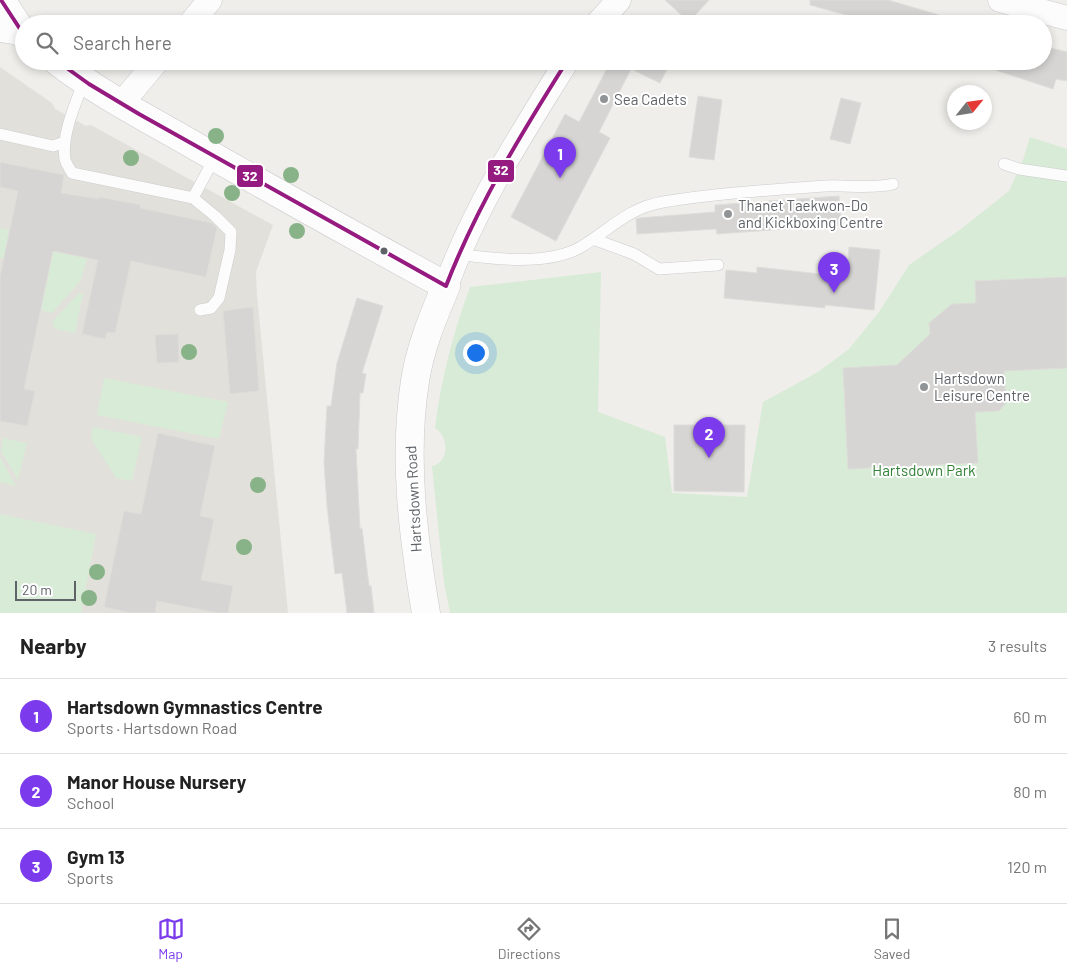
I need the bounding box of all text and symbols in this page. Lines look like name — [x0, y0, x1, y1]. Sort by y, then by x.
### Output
search box — [15, 15, 1052, 70]
icon: search — [33, 29, 61, 57]
text: Search here — [73, 31, 172, 54]
north arrow — [947, 85, 992, 130]
place label: Sea Cadets — [614, 90, 687, 108]
marker: Sea Cadets — [598, 93, 610, 105]
pin: 1 — [544, 137, 576, 178]
line badge: 32 — [487, 159, 515, 183]
text: 32 — [493, 161, 509, 178]
line badge: 32 — [236, 164, 264, 188]
text: 32 — [242, 167, 258, 184]
place label: Thanet Taekwon-Do and Kickboxing Centre — [738, 196, 883, 231]
marker: Thanet Taekwon-Do and Kickboxing Centre — [722, 208, 734, 220]
unlabelled marker — [379, 246, 389, 256]
pin: 3 — [818, 252, 850, 293]
your location — [463, 340, 489, 366]
place label: Hartsdown Leisure Centre — [934, 369, 1030, 404]
marker: Hartsdown Leisure Centre — [918, 381, 930, 393]
pin: 2 — [693, 417, 725, 458]
street label: Hartsdown Road — [401, 445, 425, 553]
park label: Hartsdown Park — [872, 461, 976, 479]
scale bar — [15, 578, 76, 601]
text: 20 m — [22, 581, 52, 598]
text: Nearby — [20, 633, 86, 658]
text: 3 results — [988, 636, 1047, 655]
text: Hartsdown Gymnastics Centre — [67, 695, 323, 718]
text: 1 — [33, 707, 39, 726]
text: 60 m — [1013, 707, 1047, 726]
text: Sports · Hartsdown Road — [67, 718, 237, 737]
text: Manor House Nursery — [67, 770, 246, 793]
text: 2 — [32, 782, 40, 801]
text: 80 m — [1013, 782, 1047, 801]
text: School — [67, 793, 114, 812]
text: Gym 13 — [67, 845, 125, 868]
text: 3 — [32, 857, 40, 876]
text: 120 m — [1007, 857, 1047, 876]
text: Sports — [67, 868, 113, 887]
tab: Map — [157, 915, 185, 962]
tab: Directions — [498, 915, 560, 962]
tab: Saved — [874, 915, 910, 962]

